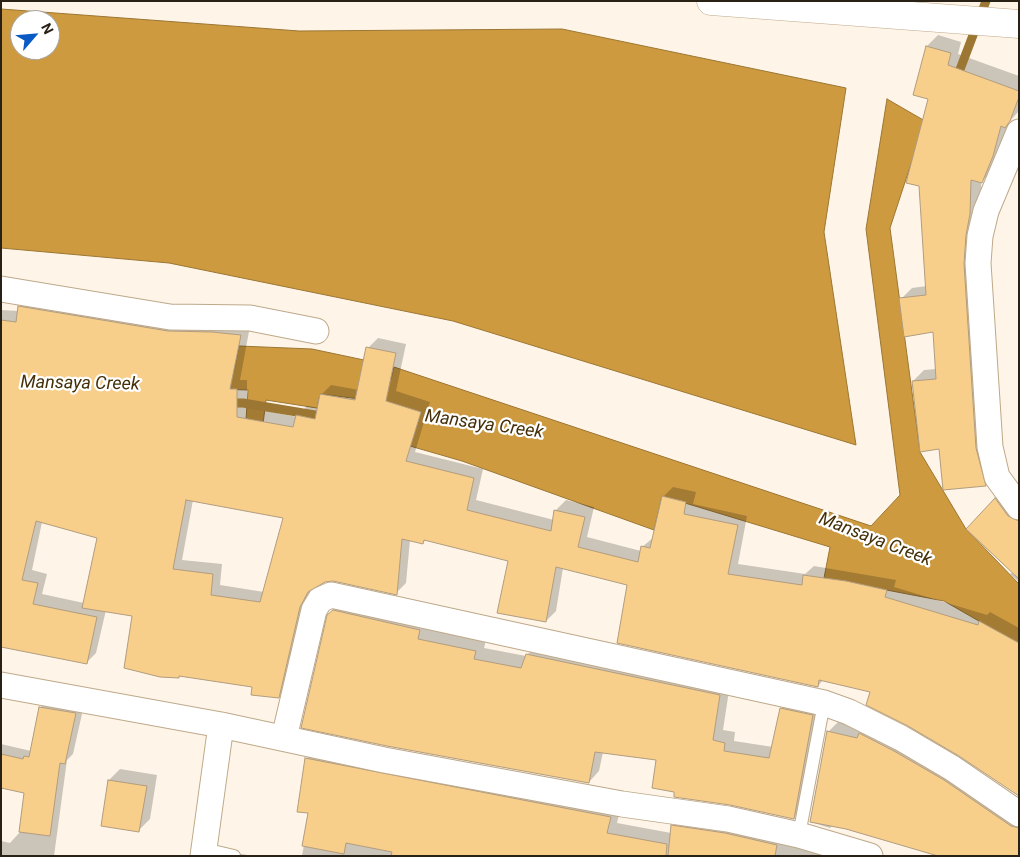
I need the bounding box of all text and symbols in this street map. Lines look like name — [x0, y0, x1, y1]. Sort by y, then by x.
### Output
north arrow — [10, 10, 60, 60]
text: N — [38, 21, 57, 37]
water label: Mansaya Creek — [20, 372, 140, 396]
water label: Mansaya Creek — [423, 406, 545, 444]
water label: Mansaya Creek — [815, 509, 935, 571]

